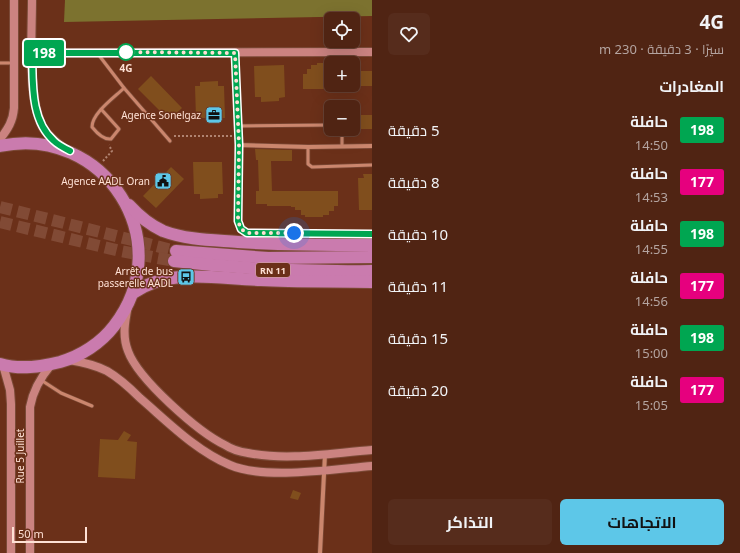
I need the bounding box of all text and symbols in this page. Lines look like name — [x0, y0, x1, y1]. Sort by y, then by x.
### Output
text: 4G — [699, 9, 724, 35]
map controls — [324, 12, 360, 136]
button: locate — [324, 12, 360, 48]
button: heart — [388, 13, 430, 55]
line badge: 198 — [21, 40, 67, 66]
text: سيرًا · 3 دقيقة · 230 m — [599, 40, 724, 58]
text: 198 — [32, 43, 56, 62]
marker: 4G — [117, 43, 135, 61]
button: + — [324, 56, 360, 92]
place label: 4G — [120, 61, 132, 75]
text: المغادرات — [659, 76, 724, 96]
button: − — [324, 100, 360, 136]
office icon: Agence Sonelgaz — [204, 105, 224, 125]
place label: Agence Sonelgaz — [121, 108, 201, 122]
text: حافلة — [630, 111, 668, 131]
text: 5 دقيقة — [388, 120, 440, 140]
text: 198 — [690, 120, 714, 139]
text: 14:50 — [635, 136, 668, 154]
text: حافلة — [630, 163, 668, 183]
public building icon: Agence AADL Oran — [153, 171, 173, 191]
text: 8 دقيقة — [388, 172, 440, 192]
text: 177 — [690, 172, 714, 191]
place label: Agence AADL Oran — [61, 174, 150, 188]
text: 14:53 — [635, 188, 668, 206]
text: حافلة — [630, 215, 668, 235]
your location — [284, 223, 304, 243]
text: 10 دقيقة — [388, 224, 448, 244]
text: 198 — [690, 224, 714, 243]
text: 14:55 — [635, 240, 668, 258]
road number: RN 11 — [256, 263, 290, 277]
place label: Arrêt de bus passerelle AADL — [98, 264, 173, 290]
bus stop icon: Arrêt de bus passerelle AADL — [176, 267, 196, 287]
text: حافلة — [630, 267, 668, 287]
text: 11 دقيقة — [388, 276, 448, 296]
text: 177 — [690, 276, 714, 295]
text: 14:56 — [635, 292, 668, 310]
text: حافلة — [630, 319, 668, 339]
text: 15 دقيقة — [388, 328, 448, 348]
text: 198 — [690, 328, 714, 347]
text: 15:00 — [635, 344, 668, 362]
text: حافلة — [630, 371, 668, 391]
text: 20 دقيقة — [388, 380, 448, 400]
text: 177 — [690, 380, 714, 399]
text: 15:05 — [635, 396, 668, 414]
street label: Rue 5 Juillet — [13, 428, 27, 483]
button: التذاكر — [388, 499, 552, 545]
button: الاتجاهات — [560, 499, 724, 545]
scale bar — [12, 525, 87, 544]
text: 50 m — [18, 526, 44, 541]

